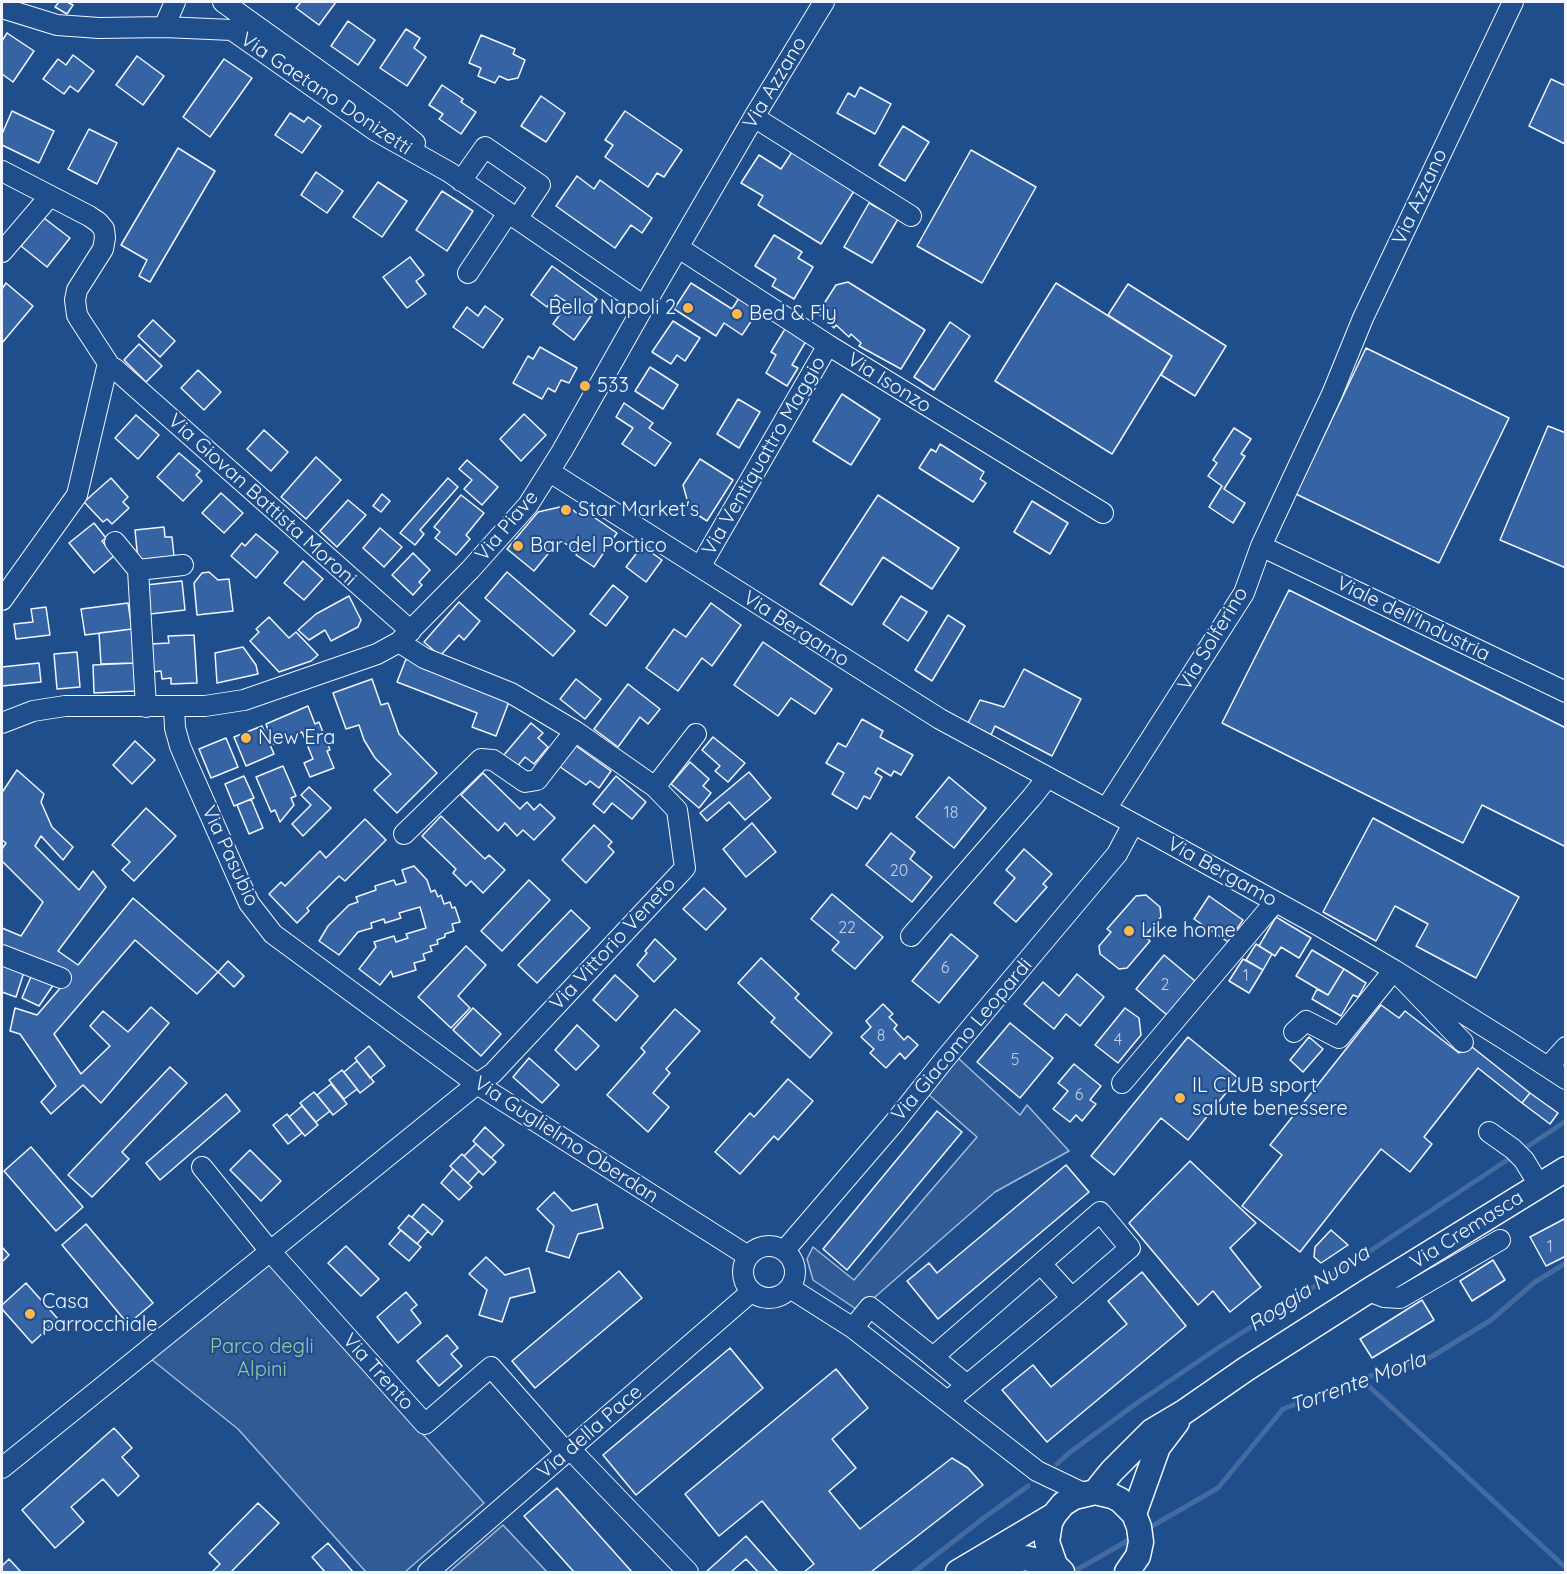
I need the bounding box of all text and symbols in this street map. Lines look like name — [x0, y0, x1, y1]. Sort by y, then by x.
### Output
street label: Via Gaetano Donizetti — [236, 28, 416, 160]
street label: Via Azzano — [738, 33, 812, 133]
street label: Via Azzano — [1387, 145, 1453, 249]
place label: Bella Napoli 2 — [549, 296, 676, 320]
marker: Bella Napoli 2 — [681, 301, 695, 315]
place label: Bed & Fly — [749, 302, 837, 326]
marker: Bed & Fly — [730, 307, 744, 321]
street label: Via Isonzo — [843, 348, 935, 418]
street label: Via Ventiquattro Maggio — [697, 352, 831, 560]
place label: 533 — [597, 374, 629, 398]
marker: 533 — [578, 379, 592, 393]
street label: Via Giovan Battista Moroni — [163, 409, 361, 591]
street label: Via Piave — [470, 486, 544, 566]
place label: Star Market's — [578, 498, 699, 522]
marker: Star Market's — [559, 503, 573, 517]
place label: Bar del Portico — [530, 534, 667, 558]
marker: Bar del Portico — [511, 539, 525, 553]
street label: Viale dell'Industria — [1332, 571, 1494, 667]
street label: Via Solferino — [1173, 583, 1253, 695]
street label: Via Bergamo — [738, 586, 854, 672]
place label: New Era — [258, 726, 335, 750]
marker: New Era — [239, 731, 253, 745]
street label: Via Pasubio — [196, 802, 264, 910]
house number: 18 — [944, 803, 958, 823]
street label: Via Bergamo — [1163, 832, 1281, 912]
house number: 20 — [890, 861, 908, 881]
street label: Via Vittorio Veneto — [545, 872, 681, 1016]
house number: 22 — [838, 918, 856, 938]
place label: Like home — [1141, 919, 1236, 943]
marker: Like home — [1122, 924, 1136, 938]
street label: Via Giacomo Leopardi — [887, 954, 1037, 1126]
house number: 6 — [941, 958, 949, 978]
house number: 1 — [1243, 966, 1249, 986]
house number: 2 — [1161, 975, 1169, 995]
house number: 8 — [877, 1026, 885, 1046]
house number: 4 — [1114, 1030, 1122, 1050]
house number: 5 — [1011, 1050, 1019, 1070]
street label: Via Guglielmo Oberdan — [469, 1071, 663, 1209]
place label: IL CLUB sport salute benessere — [1192, 1074, 1348, 1121]
house number: 6 — [1075, 1085, 1083, 1105]
marker: IL CLUB sport salute benessere — [1173, 1091, 1187, 1105]
street label: Via Cremasca — [1406, 1186, 1528, 1274]
house number: 1 — [1547, 1237, 1553, 1257]
water label: Roggia Nuova — [1244, 1240, 1374, 1338]
place label: Casa parrocchiale — [42, 1290, 157, 1337]
marker: Casa parrocchiale — [23, 1307, 37, 1321]
street label: Via Trento — [337, 1329, 419, 1415]
park label: Parco degli Alpini — [210, 1335, 314, 1382]
water label: Torrente Morla — [1287, 1347, 1429, 1419]
street label: Via della Pace — [533, 1380, 647, 1484]

